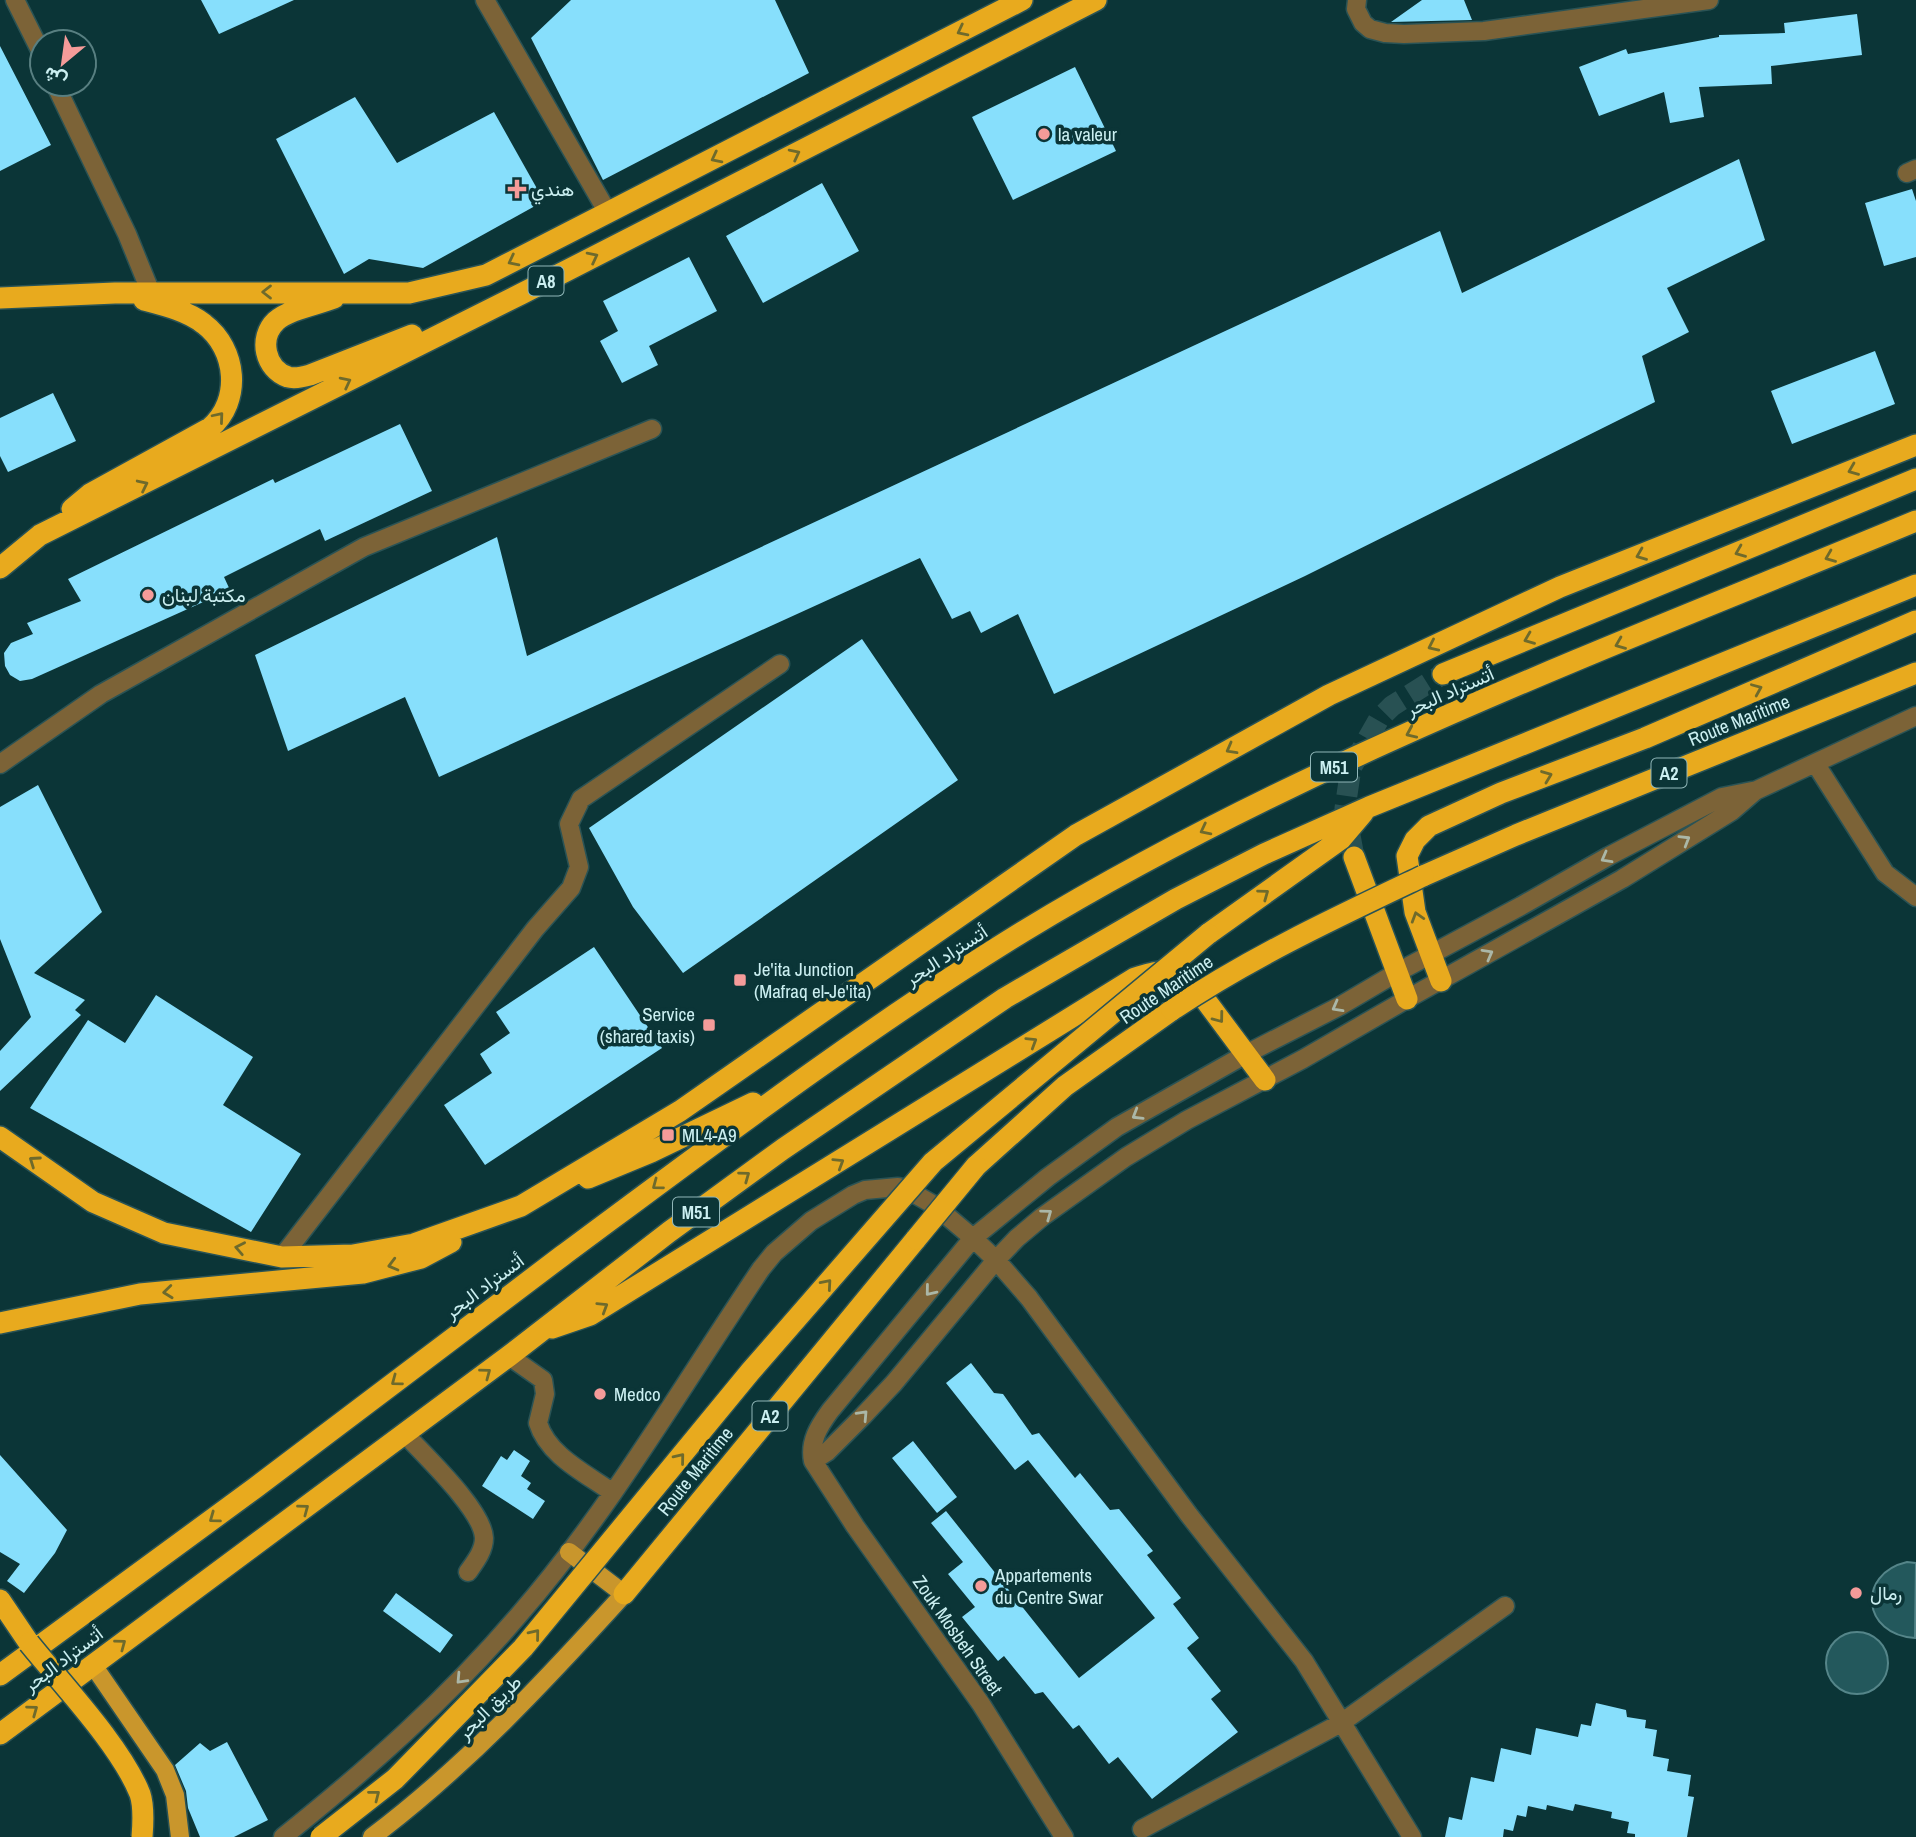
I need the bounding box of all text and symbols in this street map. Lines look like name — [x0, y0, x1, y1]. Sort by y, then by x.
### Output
one-way arrow — [957, 23, 969, 37]
north arrow — [28, 28, 98, 98]
text: ش — [38, 61, 71, 95]
place label: la valeur — [1058, 121, 1118, 147]
marker: la valeur — [1036, 126, 1052, 142]
one-way arrow — [788, 148, 800, 162]
one-way arrow — [711, 149, 723, 163]
place label: هندي — [531, 176, 574, 205]
marker: هندي — [509, 181, 525, 197]
one-way arrow — [586, 252, 598, 266]
one-way arrow — [508, 253, 520, 267]
road number: A8 — [528, 267, 564, 296]
one-way arrow — [261, 284, 272, 300]
one-way arrow — [339, 377, 351, 391]
one-way arrow — [211, 413, 223, 426]
one-way arrow — [1847, 462, 1859, 476]
one-way arrow — [136, 479, 148, 493]
one-way arrow — [1734, 544, 1747, 558]
one-way arrow — [1636, 546, 1648, 560]
one-way arrow — [1825, 548, 1837, 562]
place label: مكتبة لبنان — [162, 582, 246, 608]
marker: مكتبة لبنان — [140, 587, 156, 603]
one-way arrow — [1524, 630, 1536, 644]
one-way arrow — [1615, 635, 1627, 649]
one-way arrow — [1428, 638, 1440, 652]
street label: أتستراد البحر — [1401, 660, 1498, 722]
one-way arrow — [1751, 684, 1763, 698]
street label: Route Maritime — [1684, 688, 1794, 752]
one-way arrow — [1406, 725, 1418, 739]
one-way arrow — [1225, 741, 1238, 754]
road number: M51 — [1311, 752, 1357, 782]
road number: A2 — [1652, 758, 1686, 788]
one-way arrow — [1540, 770, 1552, 784]
one-way arrow — [1200, 822, 1212, 836]
one-way arrow — [1677, 836, 1690, 849]
one-way arrow — [1601, 850, 1613, 863]
one-way arrow — [1256, 890, 1269, 902]
one-way arrow — [1411, 911, 1426, 923]
street label: أتستراد البحر — [899, 919, 992, 992]
street label: Route Maritime — [1114, 948, 1218, 1030]
one-way arrow — [1480, 949, 1493, 962]
place label: Je'ita Junction (Mafraq el-Je'ita) — [754, 956, 871, 1004]
marker: Je'ita Junction (Mafraq el-Je'ita) — [732, 972, 748, 988]
one-way arrow — [1331, 999, 1344, 1012]
place label: Service (shared taxis) — [600, 1001, 695, 1049]
one-way arrow — [1211, 1010, 1223, 1023]
marker: Service (shared taxis) — [701, 1017, 717, 1033]
one-way arrow — [1024, 1037, 1037, 1050]
one-way arrow — [1131, 1107, 1144, 1120]
place label: ML4-A9 — [682, 1122, 737, 1148]
marker: ML4-A9 — [660, 1127, 676, 1143]
one-way arrow — [29, 1157, 42, 1169]
one-way arrow — [831, 1158, 844, 1171]
one-way arrow — [737, 1172, 750, 1184]
one-way arrow — [652, 1177, 664, 1190]
road number: M51 — [673, 1198, 719, 1226]
one-way arrow — [1039, 1210, 1052, 1222]
one-way arrow — [234, 1242, 246, 1257]
street label: أتستراد البحر — [438, 1247, 529, 1325]
one-way arrow — [387, 1257, 399, 1271]
one-way arrow — [819, 1280, 831, 1293]
one-way arrow — [926, 1283, 938, 1296]
one-way arrow — [162, 1284, 173, 1299]
one-way arrow — [595, 1302, 608, 1315]
one-way arrow — [478, 1369, 491, 1381]
one-way arrow — [391, 1372, 404, 1385]
place label: Medco — [614, 1381, 661, 1407]
marker: Medco — [592, 1386, 608, 1402]
road number: A2 — [752, 1401, 788, 1430]
one-way arrow — [855, 1410, 868, 1423]
street label: Route Maritime — [651, 1421, 739, 1521]
one-way arrow — [671, 1454, 684, 1466]
one-way arrow — [296, 1504, 308, 1517]
one-way arrow — [210, 1509, 222, 1522]
place label: Appartements du Centre Swar — [994, 1562, 1104, 1610]
street label: Zouk Mosbeh Street — [907, 1570, 1009, 1700]
marker: Appartements du Centre Swar — [973, 1578, 989, 1594]
place label: رمال — [1870, 1580, 1902, 1606]
marker: رمال — [1848, 1585, 1864, 1601]
street label: أتستراد البحر — [17, 1620, 108, 1698]
one-way arrow — [527, 1629, 540, 1641]
one-way arrow — [113, 1640, 126, 1653]
street label: طريق البحر — [450, 1669, 527, 1746]
one-way arrow — [457, 1671, 470, 1684]
one-way arrow — [25, 1706, 38, 1718]
one-way arrow — [367, 1790, 379, 1803]

